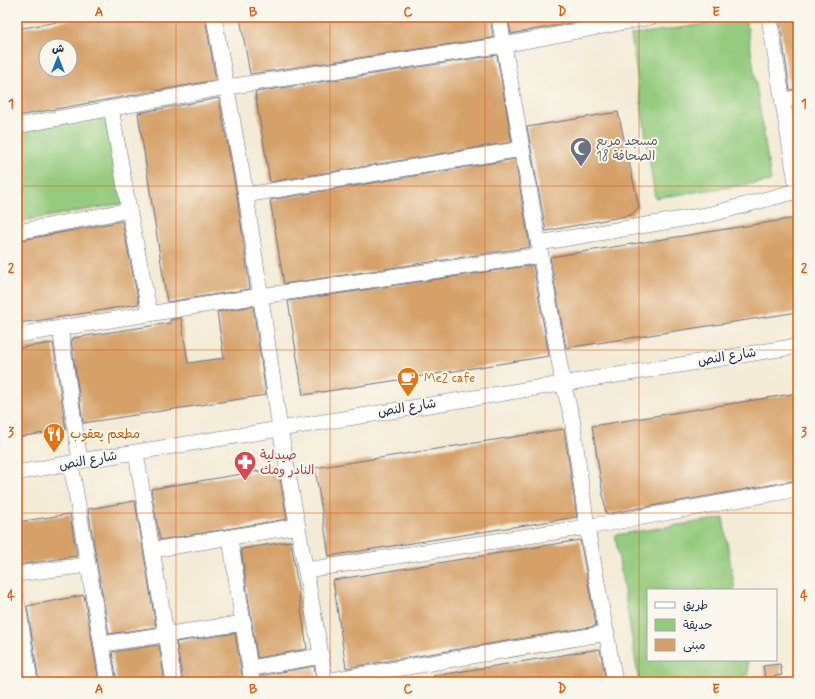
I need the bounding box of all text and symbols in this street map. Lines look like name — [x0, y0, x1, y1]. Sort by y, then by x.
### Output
text: A — [95, 4, 103, 21]
text: B — [249, 4, 258, 21]
text: C — [403, 4, 413, 21]
text: D — [558, 4, 567, 21]
text: E — [712, 4, 720, 21]
north arrow — [38, 38, 78, 78]
text: ش — [52, 42, 64, 56]
text: 1 — [8, 96, 14, 113]
text: 1 — [801, 96, 807, 113]
place label: مسجد مربع 18 الصحافة — [596, 133, 658, 165]
mosque icon: مسجد مربع 18 الصحافة — [568, 135, 594, 168]
text: 2 — [8, 260, 15, 277]
text: 2 — [801, 260, 808, 277]
street label: شارع النص — [697, 344, 757, 370]
cafe icon: Me2 cafe — [395, 365, 421, 398]
place label: Me2 cafe — [424, 370, 475, 387]
street label: شارع النص — [377, 395, 437, 421]
restaurant icon: مطعم يعقوب — [41, 421, 67, 454]
text: 3 — [8, 424, 14, 441]
text: 3 — [801, 424, 807, 441]
place label: مطعم يعقوب — [70, 426, 140, 444]
place label: صيدلية النادر ومك — [260, 447, 314, 479]
street label: شارع النص — [58, 448, 118, 474]
pharmacy icon: صيدلية النادر ومك — [232, 449, 258, 482]
text: 4 — [7, 588, 15, 605]
text: 4 — [800, 588, 808, 605]
legend — [647, 589, 777, 661]
text: طريق — [683, 598, 708, 614]
text: حديقة — [683, 618, 712, 634]
text: مبنى — [683, 638, 706, 654]
text: A — [95, 681, 103, 698]
text: B — [249, 681, 258, 698]
text: C — [403, 681, 413, 698]
text: D — [558, 681, 567, 698]
text: E — [712, 681, 720, 698]

